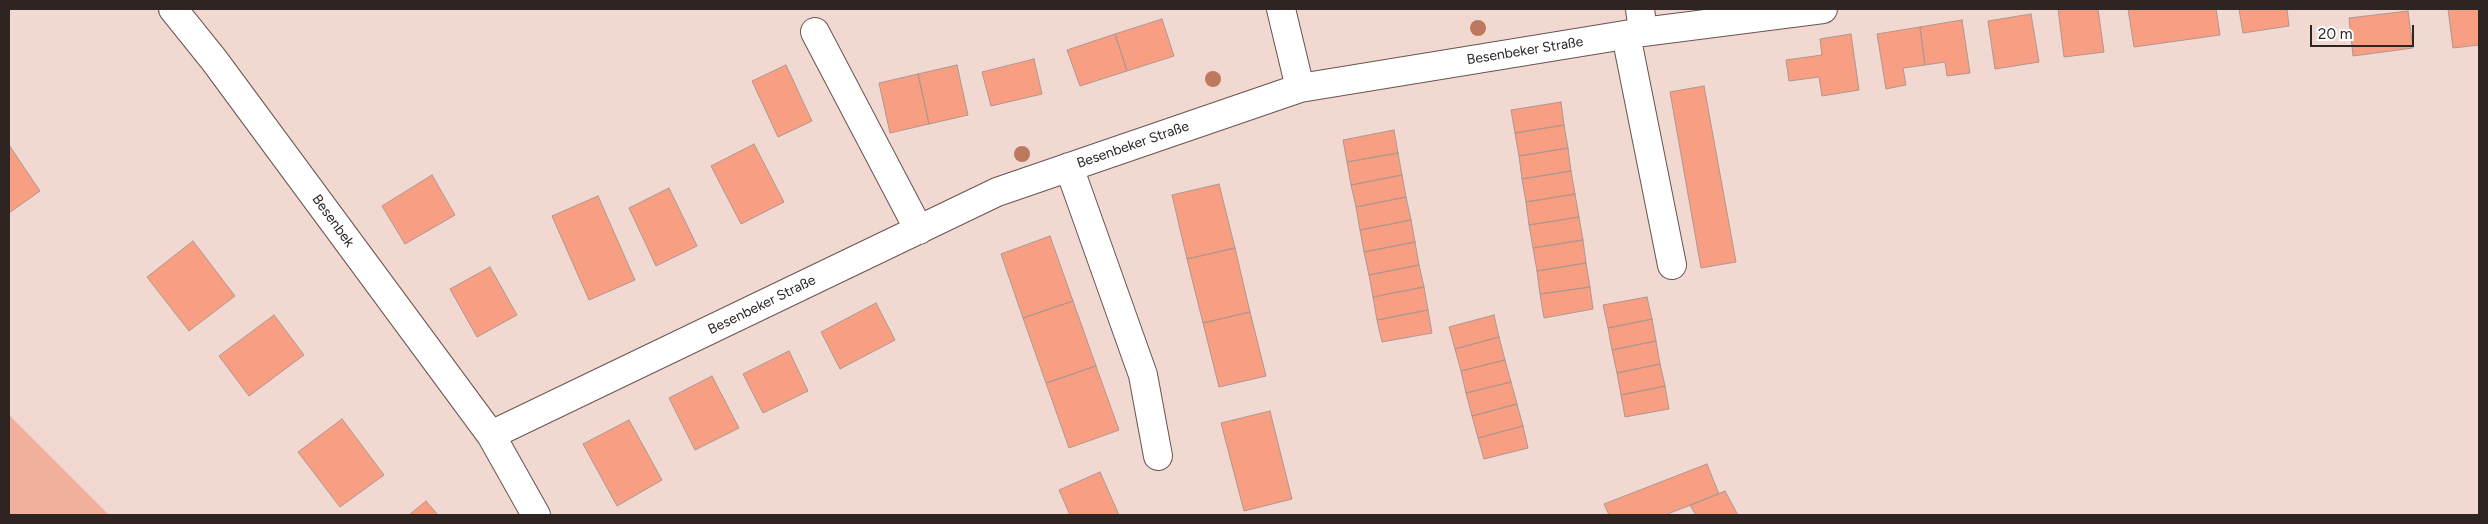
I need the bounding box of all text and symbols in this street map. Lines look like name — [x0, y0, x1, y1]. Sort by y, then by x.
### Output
scale bar — [2313, 15, 2417, 47]
text: 20 m — [2318, 25, 2352, 43]
street label: Besenbeker Straße — [1466, 33, 1584, 69]
street label: Besenbeker Straße — [1075, 118, 1191, 172]
street label: Besenbek — [308, 191, 358, 251]
street label: Besenbeker Straße — [705, 272, 819, 338]

